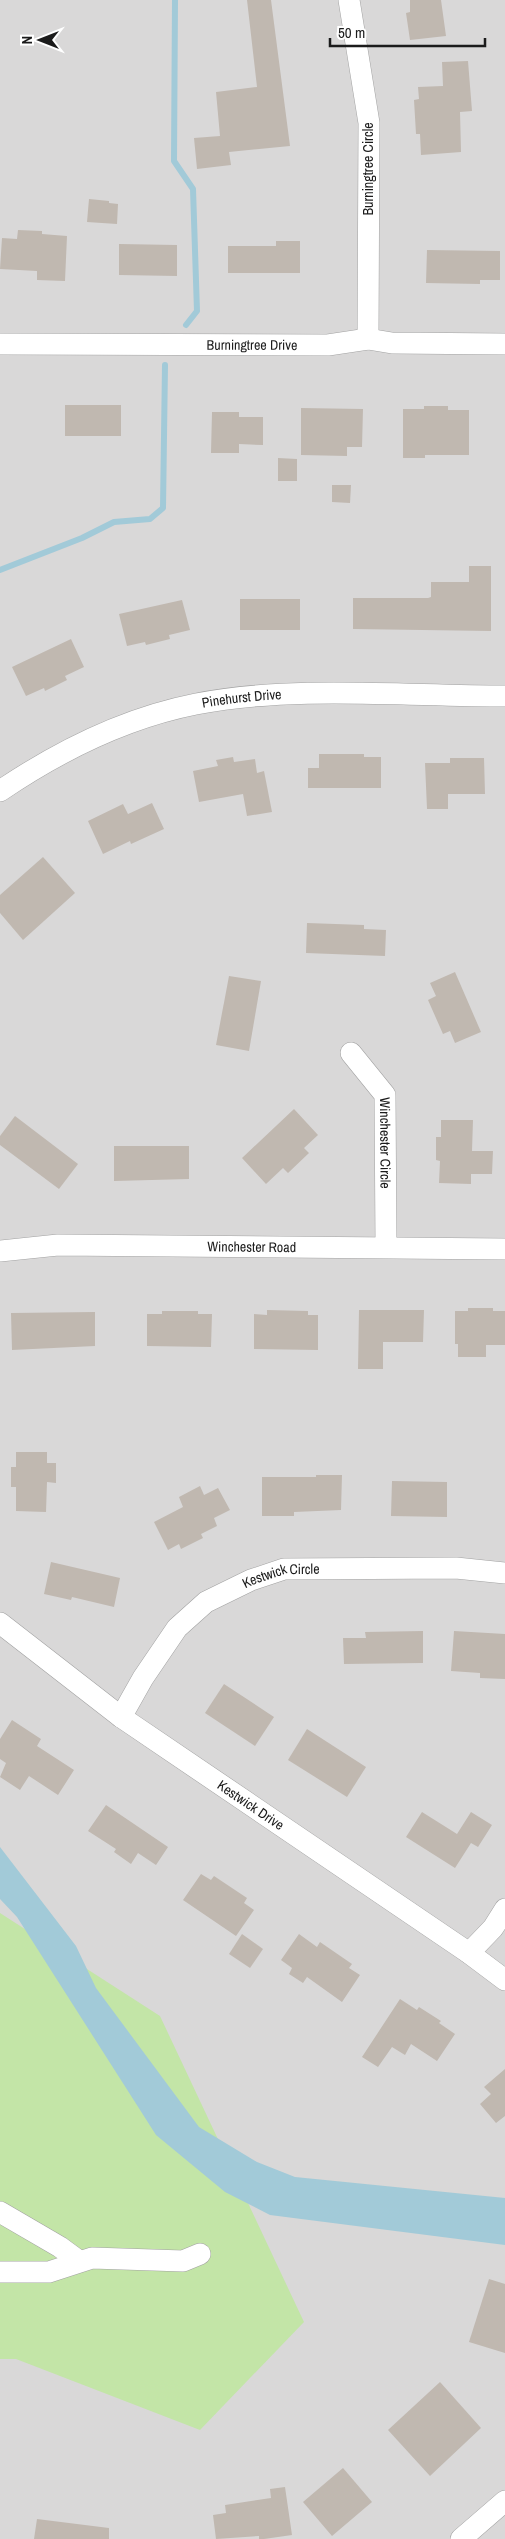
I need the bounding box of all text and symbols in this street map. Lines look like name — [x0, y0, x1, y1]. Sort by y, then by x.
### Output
north arrow — [15, 15, 65, 65]
scale bar — [330, 15, 485, 47]
text: 50 m — [338, 22, 365, 43]
text: N — [18, 36, 36, 44]
street label: Burningtree Circle — [359, 122, 377, 216]
street label: Burningtree Drive — [207, 336, 297, 354]
street label: Pinehurst Drive — [200, 685, 282, 712]
street label: Winchester Circle — [376, 1097, 395, 1189]
street label: Winchester Road — [207, 1237, 296, 1256]
street label: Kestwick Circle — [239, 1560, 320, 1592]
street label: Kestwick Drive — [214, 1776, 288, 1834]

